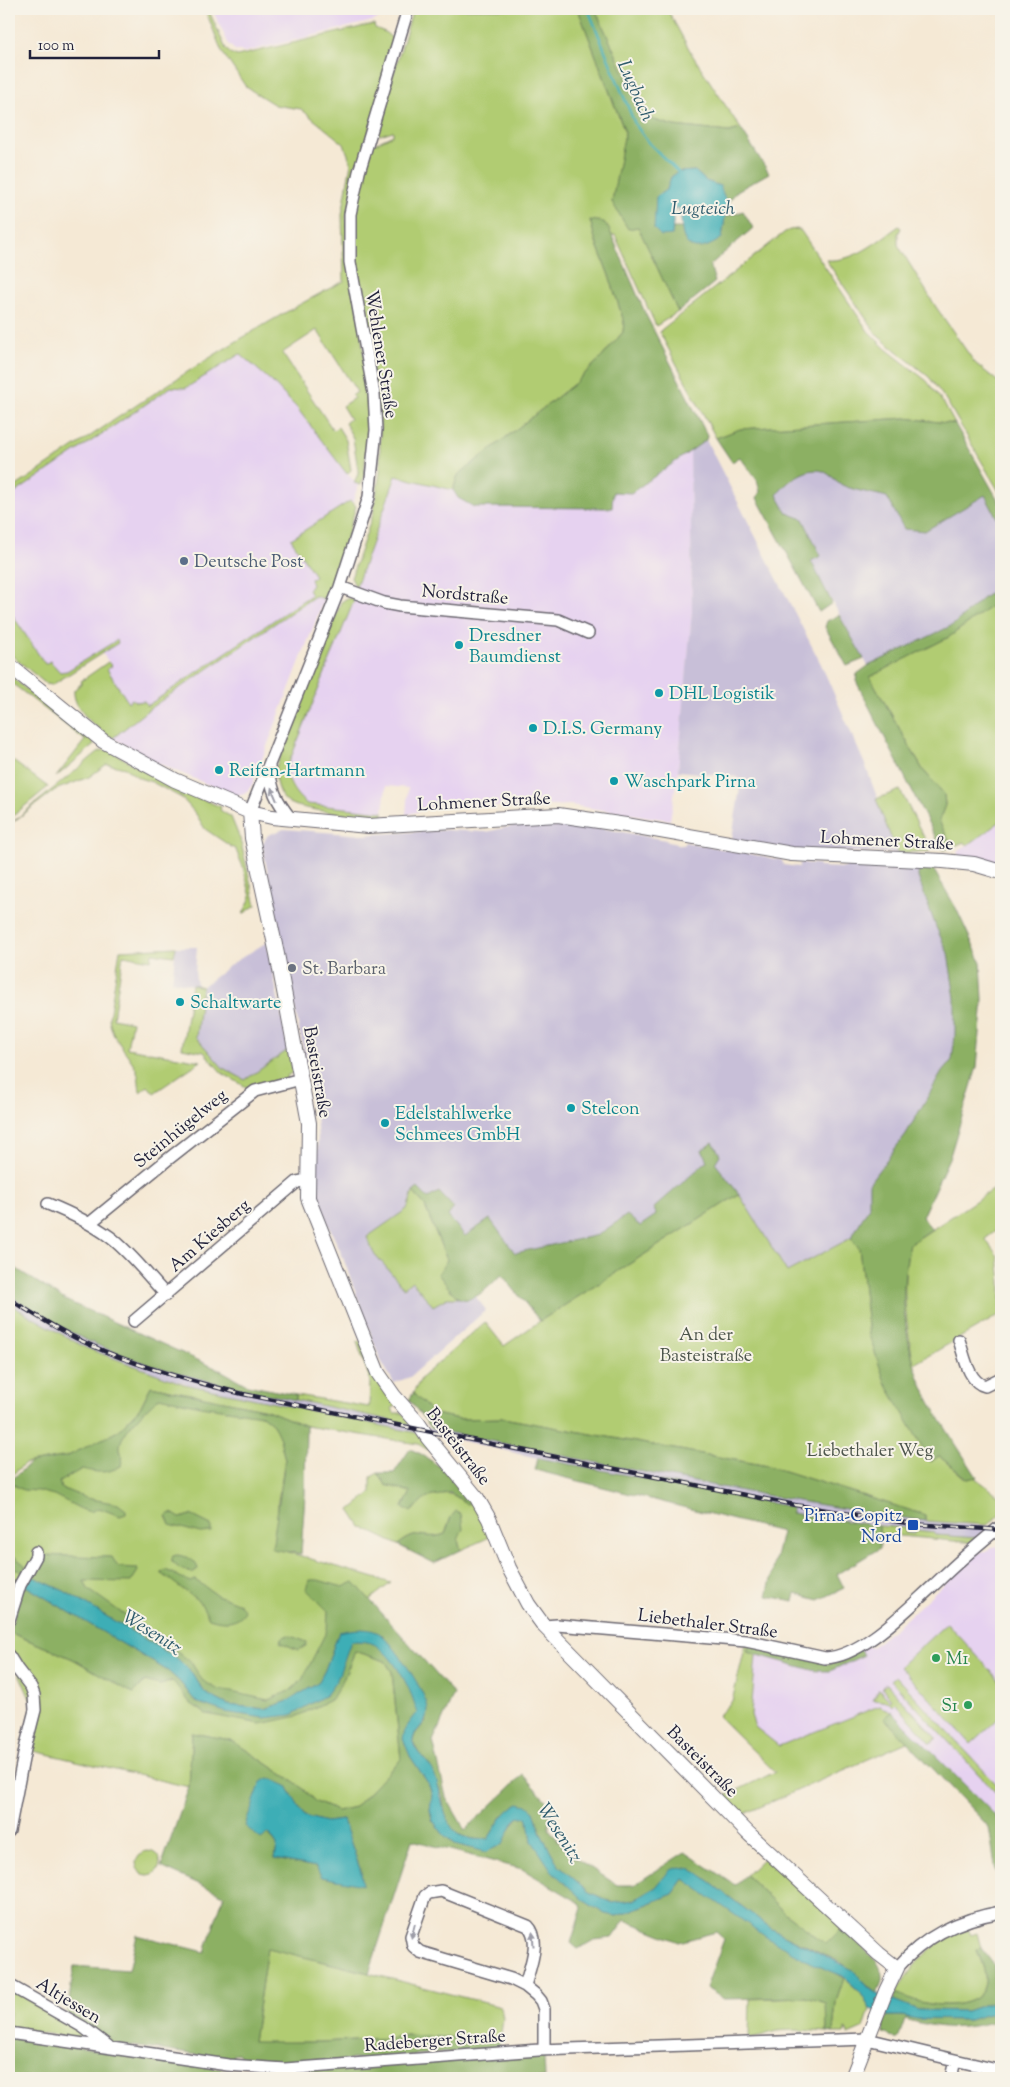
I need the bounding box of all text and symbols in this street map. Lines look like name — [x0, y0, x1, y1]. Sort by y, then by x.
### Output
scale bar — [30, 28, 159, 60]
text: 100 m — [38, 36, 75, 57]
water label: Lugbach — [609, 56, 661, 127]
water label: Lugteich — [671, 196, 736, 223]
street label: Wehlener Straße — [357, 288, 403, 420]
place label: Deutsche Post — [194, 550, 303, 576]
marker: Deutsche Post — [178, 555, 190, 567]
street label: Nordstraße — [420, 579, 509, 613]
place label: Dresdner Baumdienst — [469, 624, 561, 671]
marker: Dresdner Baumdienst — [453, 639, 465, 651]
place label: DHL Logistik — [669, 682, 775, 708]
marker: DHL Logistik — [653, 687, 665, 699]
place label: D.I.S. Germany — [543, 717, 662, 743]
marker: D.I.S. Germany — [527, 722, 539, 734]
place label: Reifen-Hartmann — [229, 759, 366, 785]
marker: Reifen-Hartmann — [213, 764, 225, 776]
place label: Waschpark Pirna — [624, 770, 756, 796]
marker: Waschpark Pirna — [608, 775, 620, 787]
one-way arrow — [270, 787, 278, 801]
street label: Lohmener Straße — [417, 787, 551, 819]
street label: Lohmener Straße — [820, 826, 954, 858]
place label: St. Barbara — [302, 957, 386, 983]
marker: St. Barbara — [286, 962, 298, 974]
place label: Schaltwarte — [190, 991, 281, 1017]
marker: Schaltwarte — [174, 996, 186, 1008]
street label: Basteistraße — [295, 1025, 337, 1120]
street label: Steinhügelweg — [129, 1084, 234, 1175]
place label: Stelcon — [581, 1097, 640, 1123]
place label: Edelstahlwerke Schmees GmbH — [395, 1102, 520, 1149]
marker: Stelcon — [565, 1102, 577, 1114]
marker: Edelstahlwerke Schmees GmbH — [379, 1117, 391, 1129]
street label: Am Kiesberg — [164, 1194, 257, 1279]
park label: An der Basteistraße — [660, 1323, 752, 1370]
street label: Basteistraße — [419, 1403, 496, 1492]
park label: Liebethaler Weg — [807, 1439, 933, 1465]
place label: Pirna-Copitz Nord — [804, 1504, 902, 1551]
marker: Pirna-Copitz Nord — [906, 1518, 920, 1532]
street label: Liebethaler Straße — [636, 1603, 779, 1646]
water label: Wesenitz — [116, 1604, 187, 1662]
place label: M1 — [946, 1647, 969, 1673]
marker: M1 — [930, 1652, 942, 1664]
place label: S1 — [941, 1694, 958, 1720]
marker: S1 — [962, 1699, 974, 1711]
street label: Basteistraße — [660, 1721, 743, 1804]
water label: Wesenitz — [530, 1798, 588, 1869]
one-way arrow — [409, 1923, 417, 1938]
one-way arrow — [528, 1930, 536, 1946]
street label: Altjessen — [30, 1972, 106, 2032]
street label: Radeberger Straße — [364, 2024, 507, 2060]

